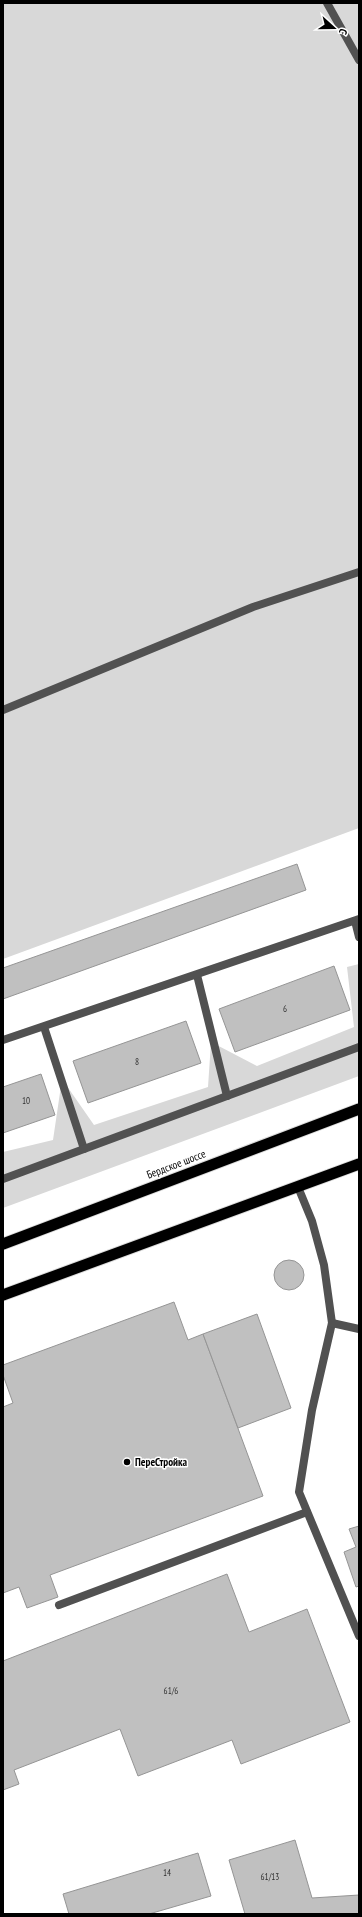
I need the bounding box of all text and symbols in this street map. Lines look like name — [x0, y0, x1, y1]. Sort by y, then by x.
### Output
north arrow — [314, 8, 354, 48]
text: С — [336, 27, 351, 36]
house number: 6 — [283, 1003, 287, 1014]
house number: 8 — [135, 1056, 139, 1067]
house number: 10 — [22, 1095, 30, 1106]
street label: Бердское шоссе — [145, 1146, 208, 1182]
place label: ПереСтройка — [135, 1455, 188, 1469]
marker: ПереСтройка — [122, 1457, 132, 1467]
house number: 61/6 — [164, 1685, 178, 1696]
house number: 14 — [163, 1867, 171, 1878]
house number: 61/13 — [261, 1871, 279, 1882]

